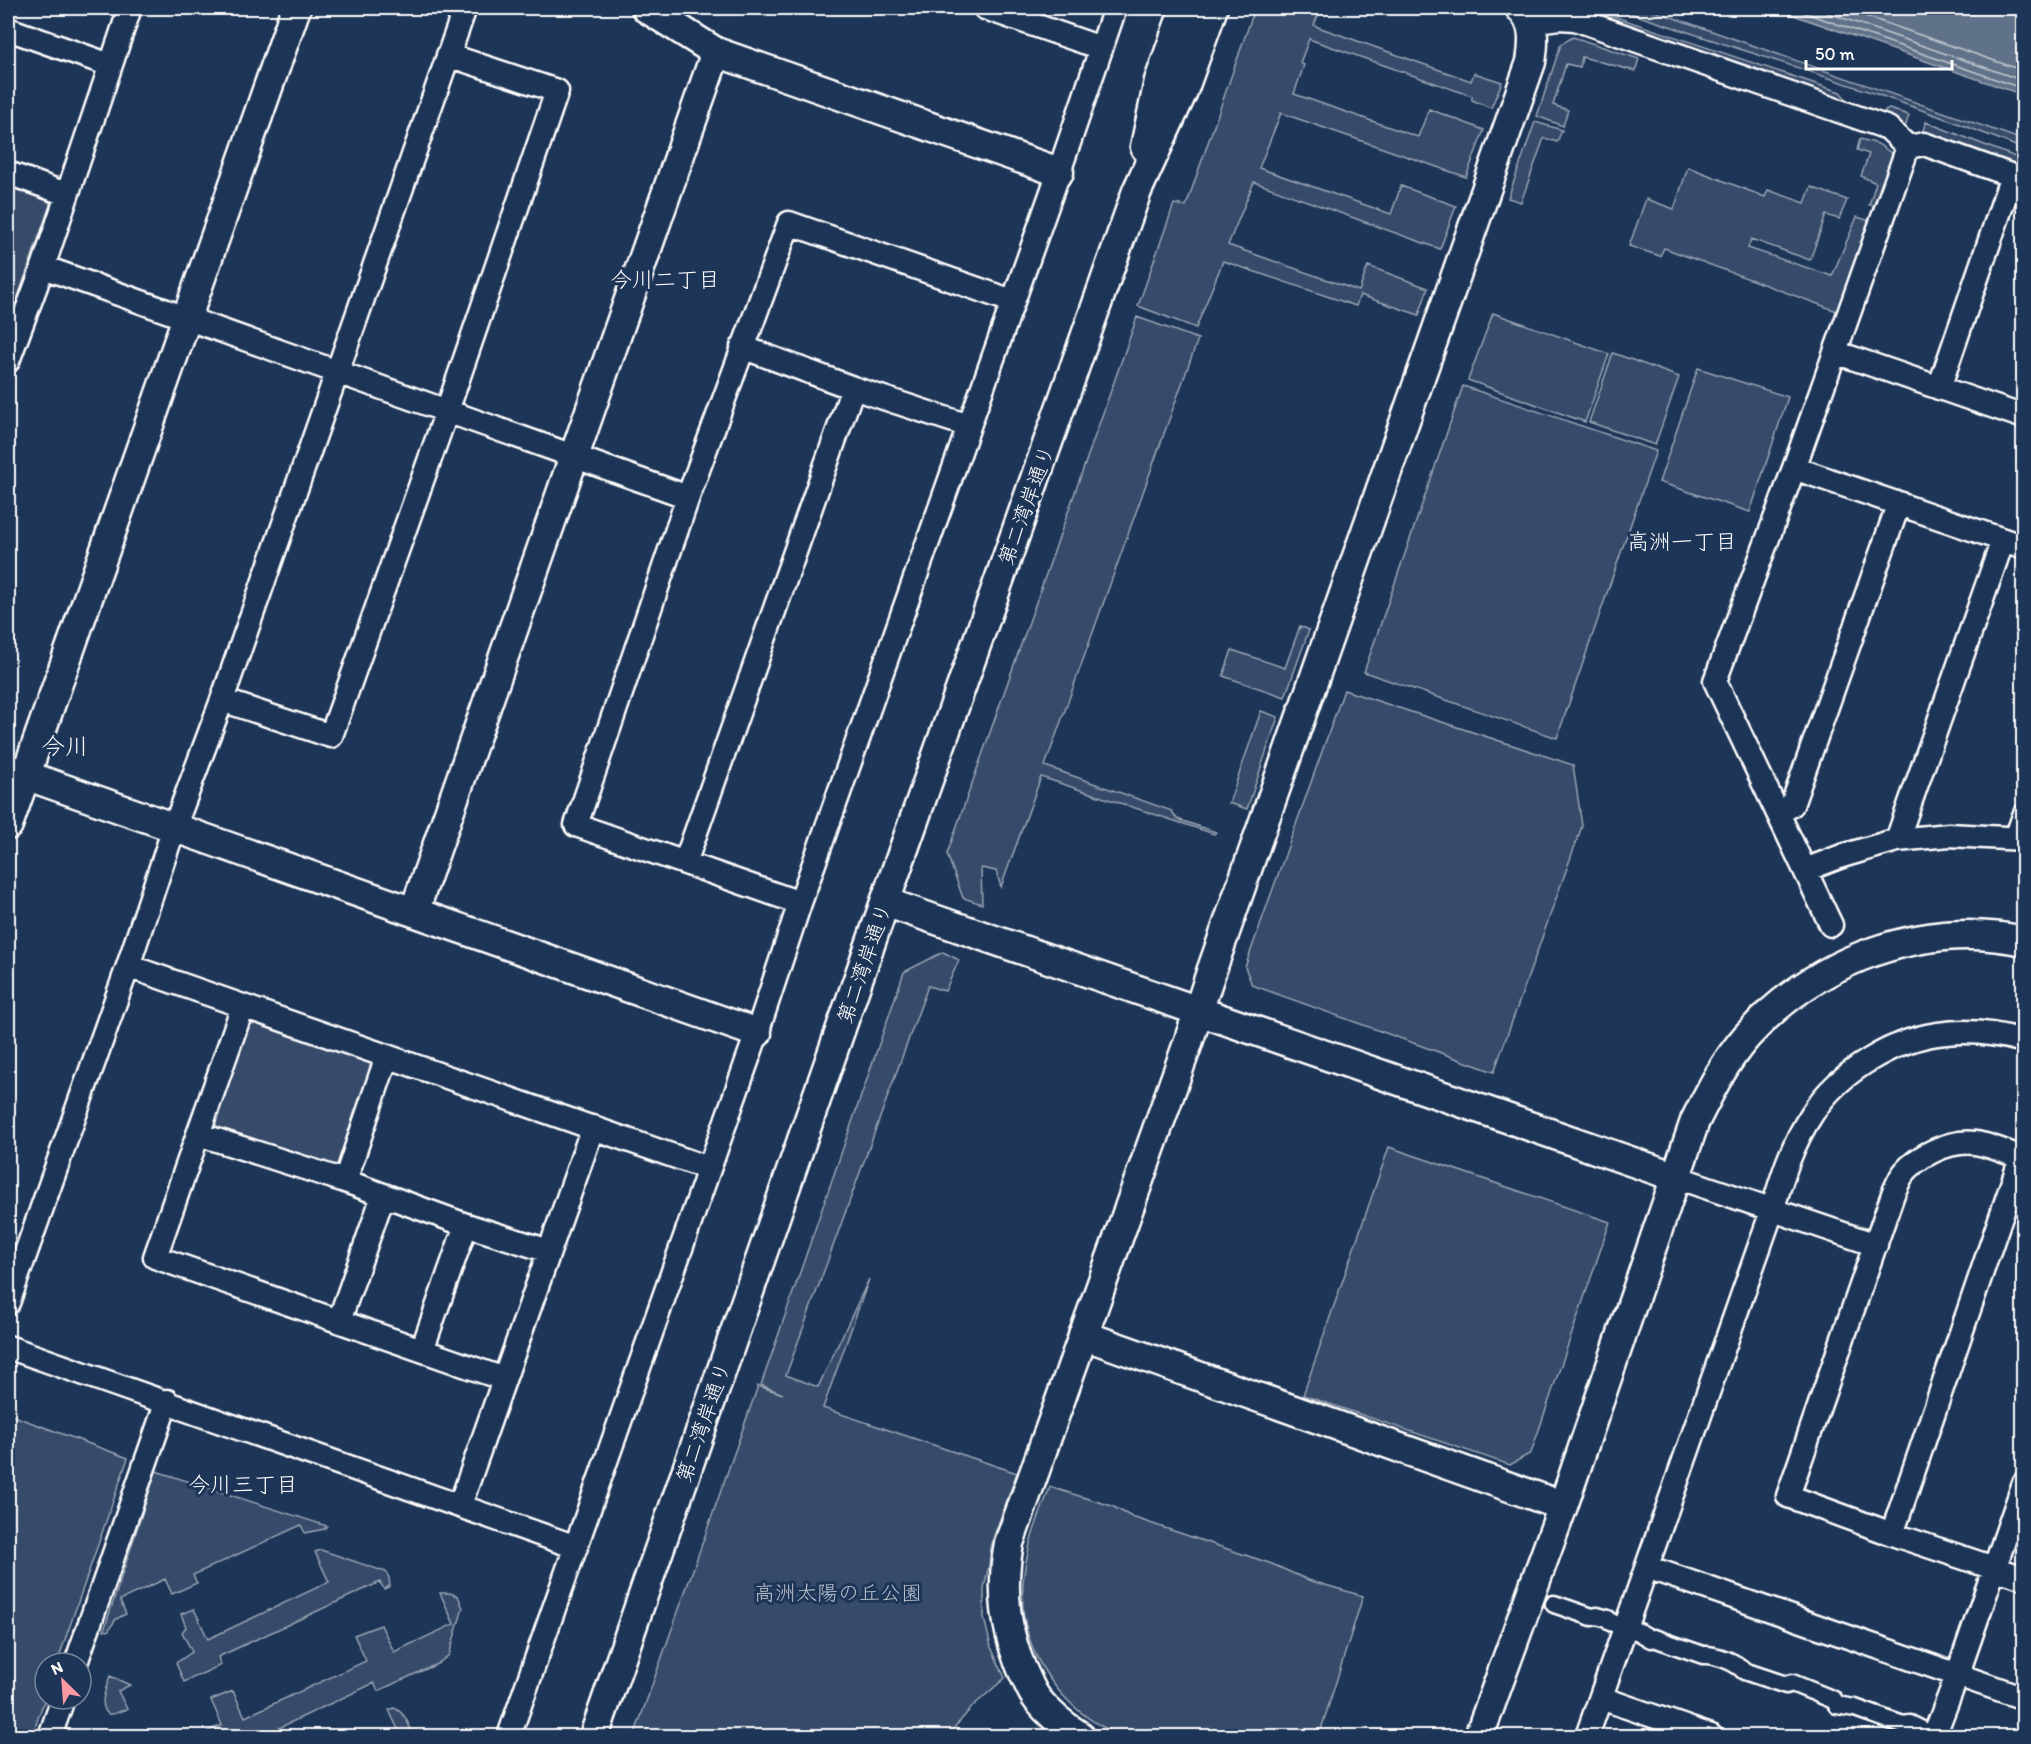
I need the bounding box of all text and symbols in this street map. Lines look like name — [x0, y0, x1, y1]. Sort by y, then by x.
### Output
scale bar — [1806, 33, 1952, 71]
text: 50 m — [1815, 43, 1855, 65]
district label: 今川二丁目 — [610, 266, 720, 293]
street label: 第二湾岸通り — [993, 442, 1059, 568]
district label: 高洲一丁目 — [1627, 528, 1737, 555]
district label: 今川 — [41, 731, 89, 760]
street label: 第二湾岸通り — [832, 899, 896, 1027]
street label: 第二湾岸通り — [671, 1358, 735, 1486]
district label: 今川三丁目 — [188, 1471, 298, 1498]
park label: 高洲太陽の丘公園 — [754, 1580, 922, 1605]
north arrow — [33, 1651, 93, 1711]
text: N — [48, 1657, 66, 1679]

